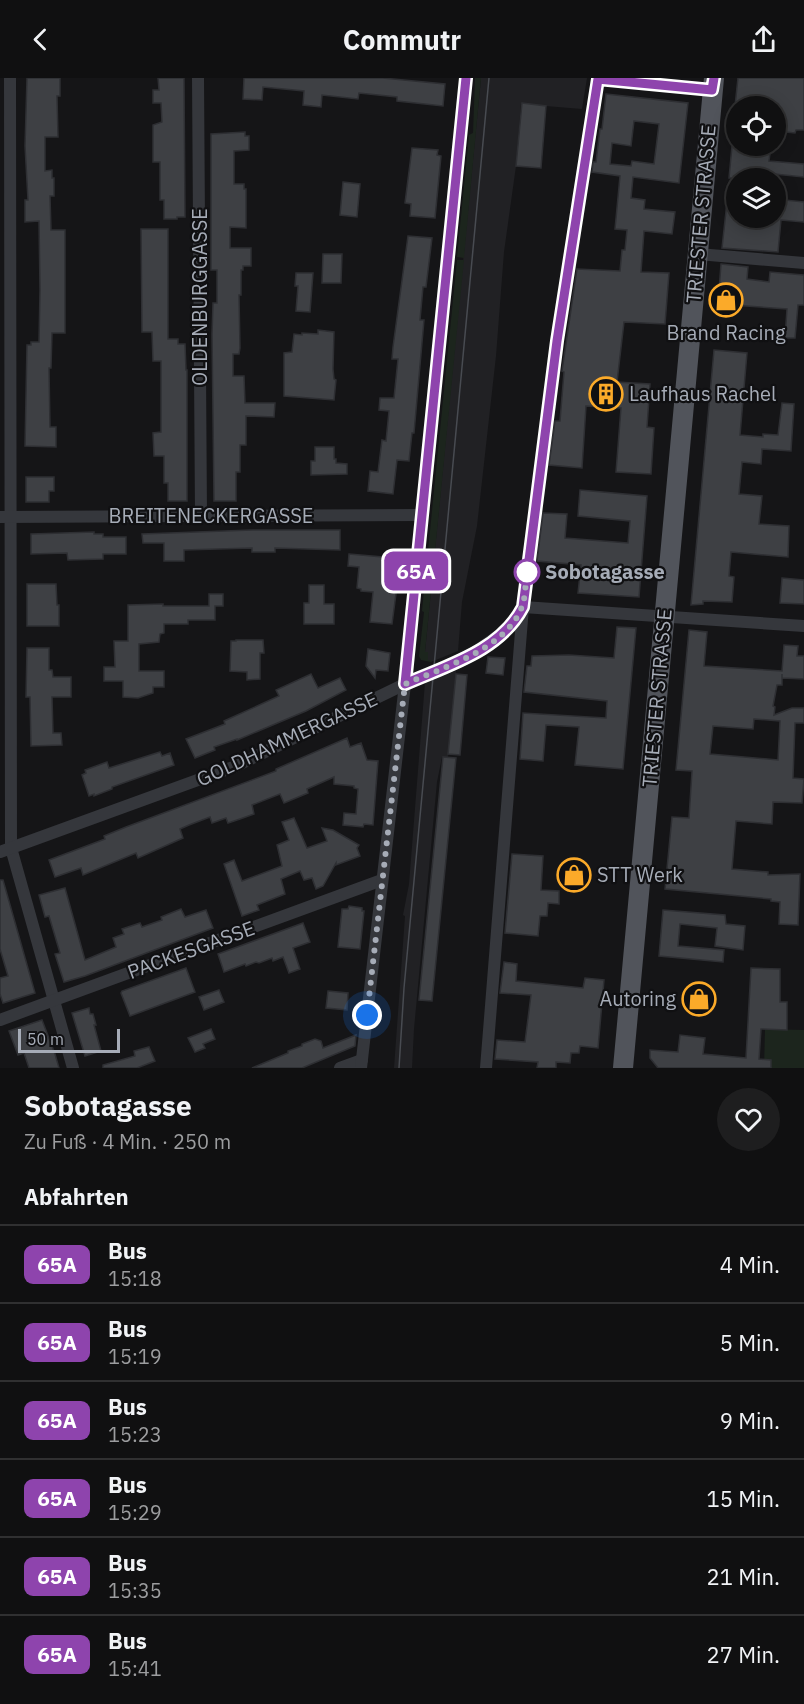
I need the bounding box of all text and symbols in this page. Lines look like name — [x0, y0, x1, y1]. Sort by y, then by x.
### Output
text: Commutr — [343, 22, 461, 57]
icon: back — [24, 23, 57, 56]
icon: share — [747, 23, 780, 56]
map controls — [726, 96, 786, 228]
button: locate — [726, 96, 786, 156]
street label: TRIESTER STRASSE — [679, 124, 722, 304]
button: layers — [726, 168, 786, 228]
street label: OLDENBURGGASSE — [186, 208, 213, 386]
shop icon: Brand Racing — [708, 282, 744, 318]
place label: Brand Racing — [667, 319, 786, 346]
building icon: Laufhaus Rachel — [588, 376, 624, 412]
place label: Laufhaus Rachel — [629, 380, 777, 407]
street label: BREITENECKERGASSE — [108, 502, 314, 529]
line badge: 65A — [382, 552, 450, 590]
text: 65A — [396, 557, 436, 585]
place label: Sobotagasse — [545, 558, 665, 585]
marker: Sobotagasse — [514, 559, 540, 585]
street label: TRIESTER STRASSE — [635, 608, 678, 788]
street label: GOLDHAMMERGASSE — [192, 685, 382, 792]
shop icon: STT Werk — [556, 857, 592, 893]
place label: STT Werk — [597, 861, 683, 888]
street label: PACKESGASSE — [123, 914, 258, 985]
shop icon: Autoring — [681, 981, 717, 1017]
place label: Autoring — [599, 985, 676, 1012]
your location — [352, 1000, 382, 1030]
scale bar — [18, 1026, 120, 1054]
text: 50 m — [27, 1029, 64, 1049]
text: Sobotagasse — [24, 1087, 192, 1124]
button: heart — [717, 1088, 780, 1151]
text: Zu Fuß · 4 Min. · 250 m — [24, 1128, 231, 1155]
text: Abfahrten — [24, 1182, 129, 1211]
text: Bus — [108, 1236, 147, 1265]
text: 65A — [37, 1250, 77, 1278]
text: 4 Min. — [720, 1250, 780, 1279]
text: 15:18 — [108, 1265, 162, 1292]
text: Bus — [108, 1314, 147, 1343]
text: 65A — [37, 1328, 77, 1356]
text: 5 Min. — [720, 1328, 780, 1357]
text: 15:19 — [108, 1343, 162, 1370]
text: Bus — [108, 1392, 147, 1421]
text: 65A — [37, 1406, 77, 1434]
text: 9 Min. — [720, 1406, 780, 1435]
text: 15:23 — [108, 1421, 162, 1448]
text: Bus — [108, 1470, 147, 1499]
text: 65A — [37, 1484, 77, 1512]
text: 15 Min. — [707, 1484, 780, 1513]
text: 15:29 — [108, 1499, 162, 1526]
text: Bus — [108, 1548, 147, 1577]
text: 65A — [37, 1562, 77, 1590]
text: 21 Min. — [707, 1562, 780, 1591]
text: 15:35 — [108, 1577, 162, 1604]
text: Bus — [108, 1626, 147, 1655]
text: 65A — [37, 1640, 77, 1668]
text: 27 Min. — [707, 1640, 780, 1669]
text: 15:41 — [108, 1655, 162, 1682]

